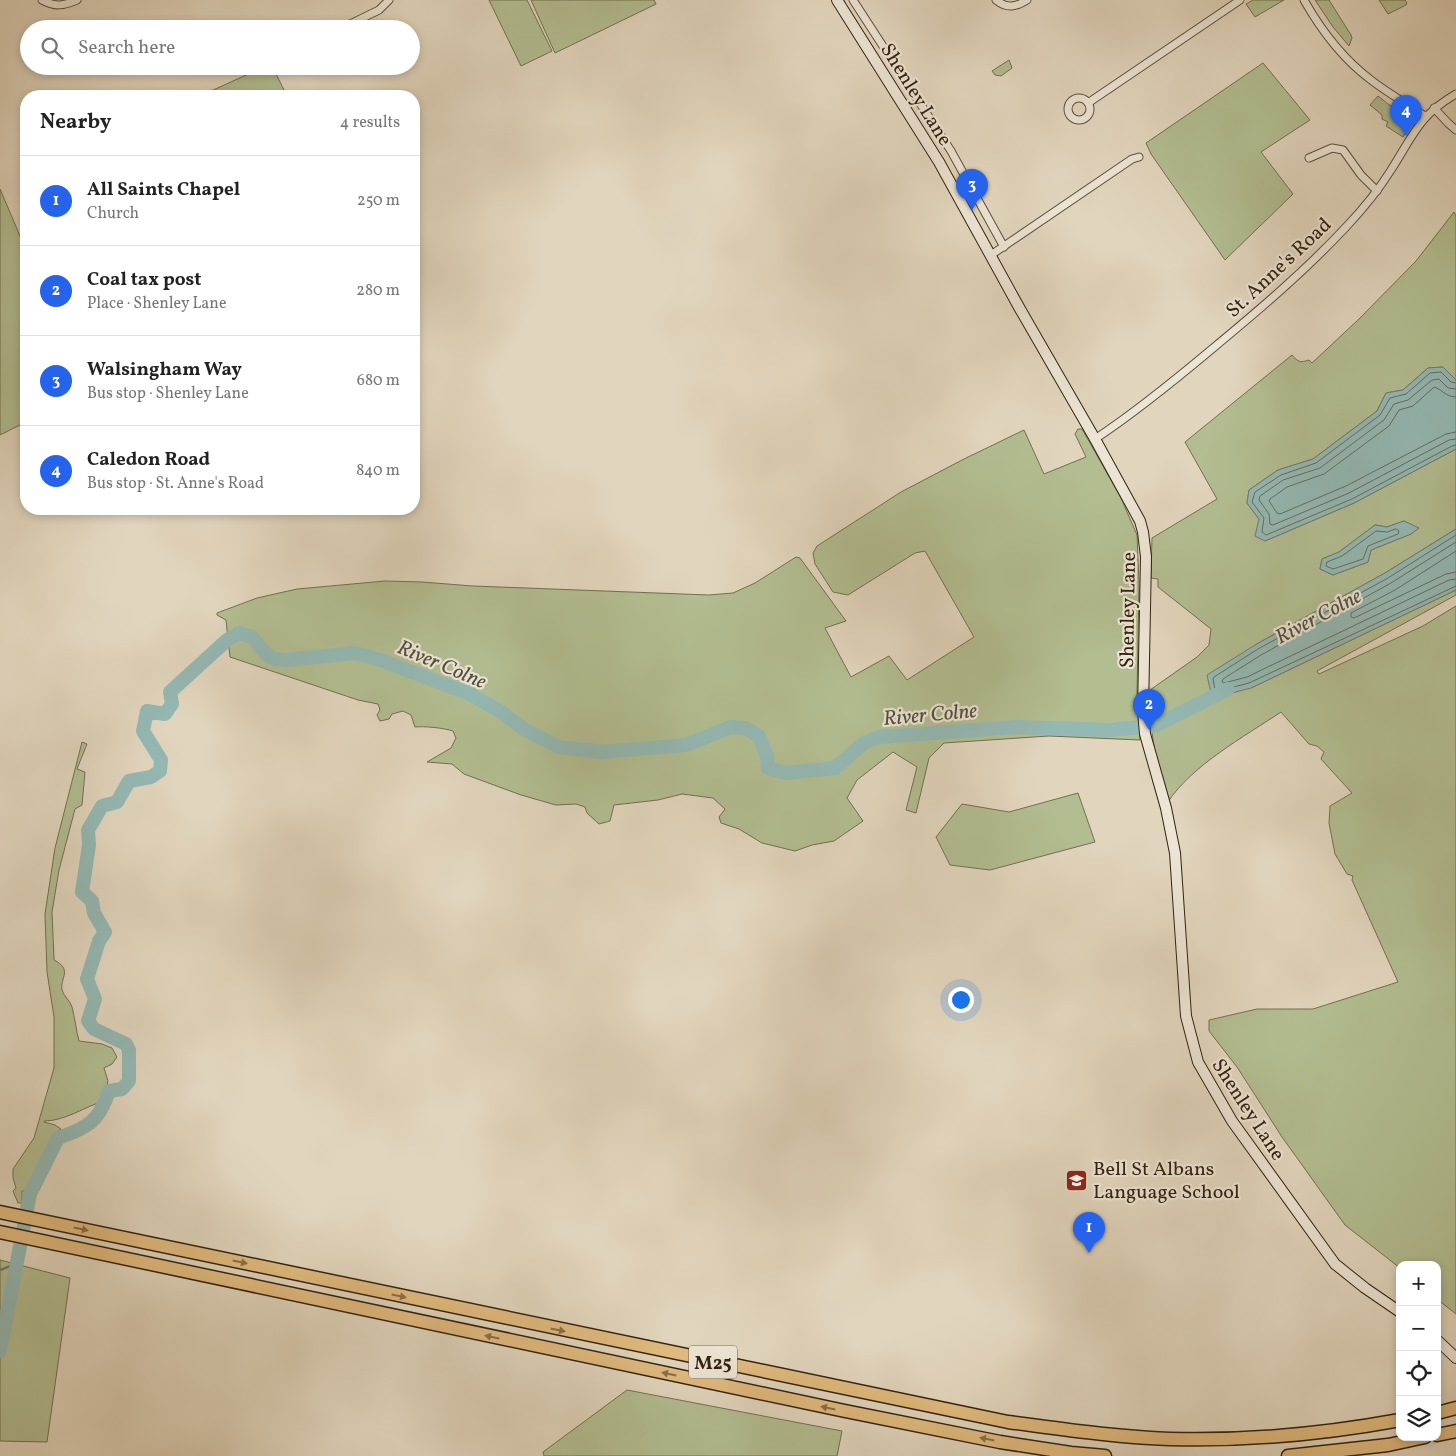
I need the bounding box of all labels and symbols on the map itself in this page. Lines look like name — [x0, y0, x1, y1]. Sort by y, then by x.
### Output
street label: Shenley Lane — [873, 38, 958, 152]
pin: 4 — [1390, 95, 1422, 136]
pin: 3 — [956, 169, 988, 210]
street label: St. Anne's Road — [1220, 212, 1338, 325]
street label: Shenley Lane — [1114, 552, 1144, 668]
water label: River Colne — [1270, 582, 1367, 652]
water label: River Colne — [392, 634, 491, 697]
pin: 2 — [1133, 689, 1165, 730]
water label: River Colne — [882, 697, 979, 734]
your location — [948, 987, 974, 1013]
street label: Shenley Lane — [1204, 1054, 1291, 1167]
place label: Bell St Albans Language School — [1093, 1156, 1240, 1207]
school or university icon: Bell St Albans Language School — [1065, 1168, 1089, 1192]
pin: 1 — [1073, 1212, 1105, 1253]
one-way arrow — [73, 1225, 89, 1233]
one-way arrow — [232, 1258, 248, 1266]
one-way arrow — [391, 1292, 406, 1300]
one-way arrow — [550, 1326, 566, 1334]
one-way arrow — [485, 1333, 500, 1341]
road number: M25 — [689, 1345, 737, 1378]
one-way arrow — [661, 1370, 676, 1378]
one-way arrow — [820, 1404, 835, 1412]
one-way arrow — [979, 1435, 995, 1443]

